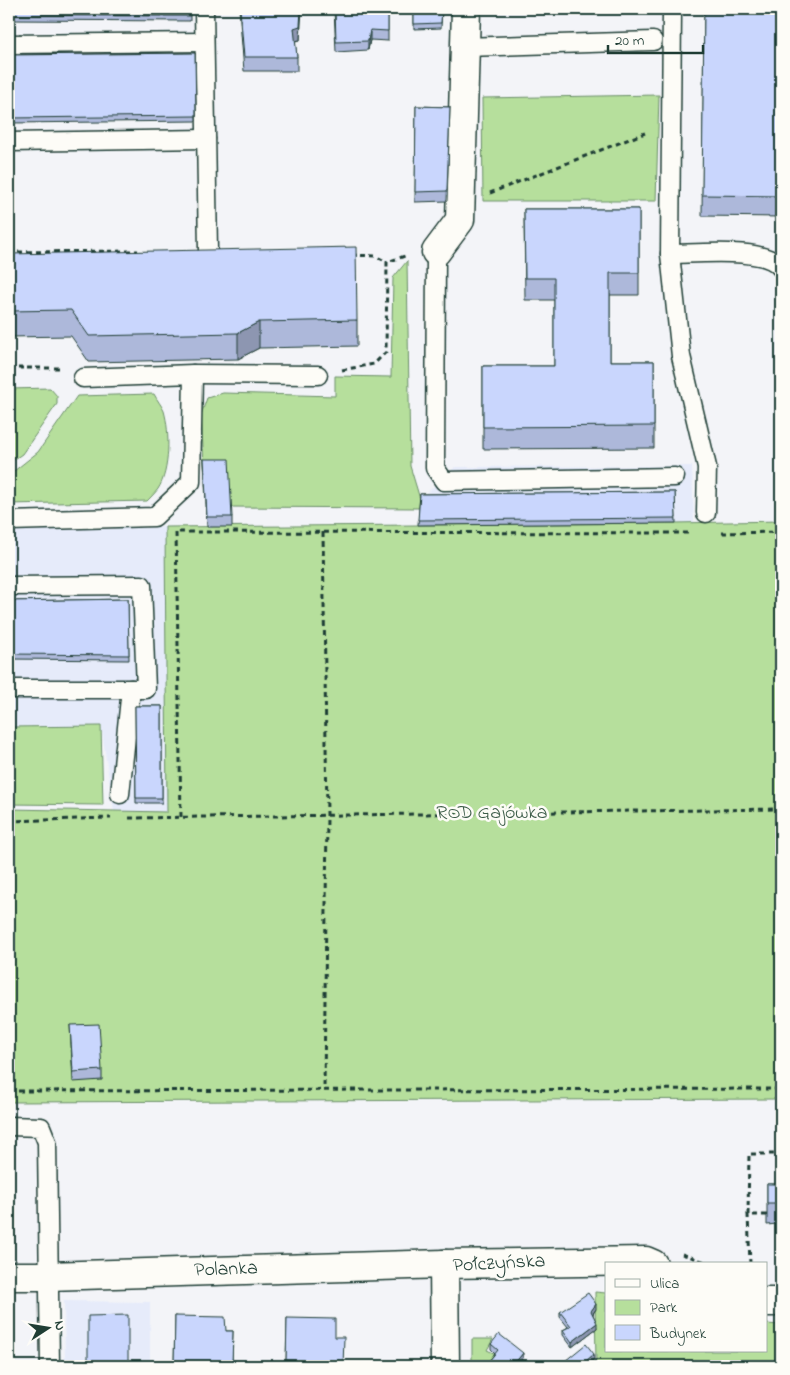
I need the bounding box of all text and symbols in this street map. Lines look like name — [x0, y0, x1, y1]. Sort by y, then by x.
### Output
scale bar — [608, 22, 702, 54]
text: 20 m — [615, 30, 645, 52]
park label: ROD Gajówka — [436, 799, 548, 828]
street label: Połczyńska — [452, 1247, 546, 1281]
street label: Polanka — [194, 1254, 258, 1286]
legend — [605, 1262, 768, 1352]
text: Ulica — [650, 1273, 679, 1295]
text: Park — [650, 1297, 678, 1319]
north arrow — [22, 1302, 72, 1352]
text: N — [48, 1319, 71, 1332]
text: Budynek — [649, 1323, 707, 1346]

